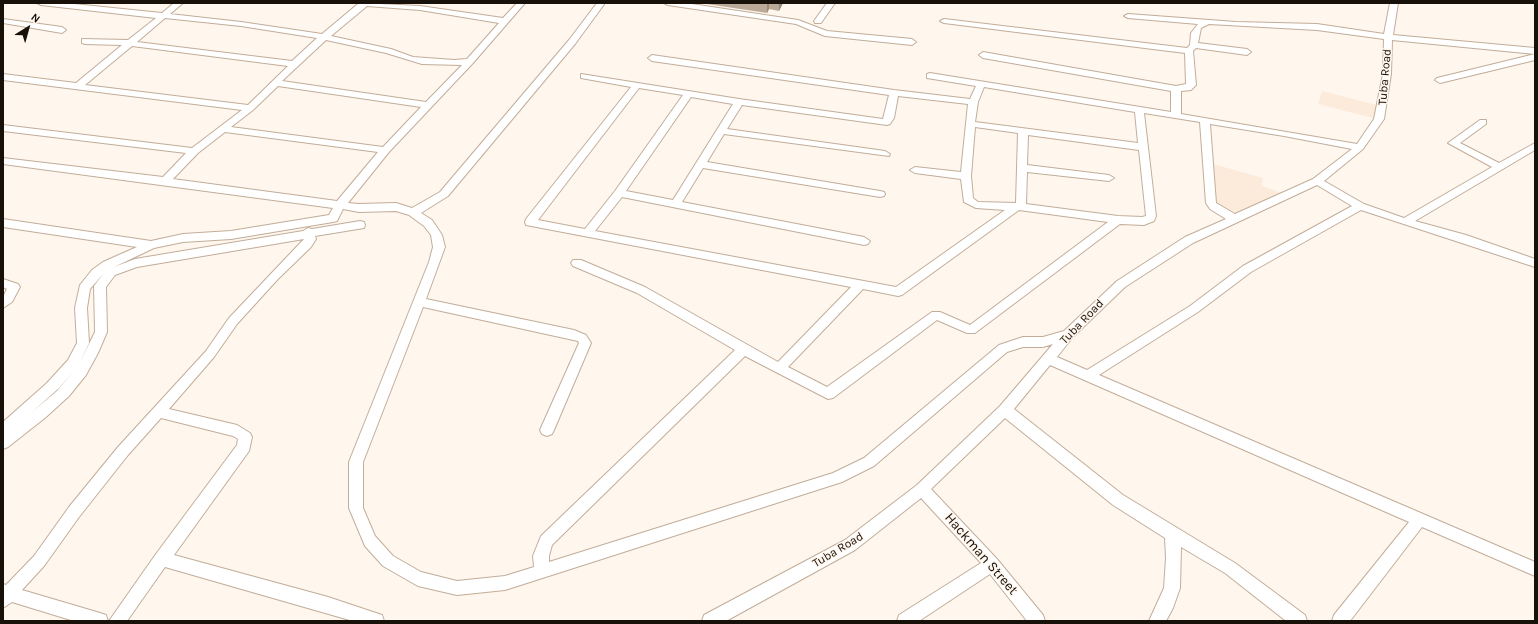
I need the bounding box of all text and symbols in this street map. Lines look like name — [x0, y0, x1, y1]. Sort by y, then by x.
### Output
north arrow — [8, 8, 48, 48]
text: N — [28, 10, 43, 26]
street label: Tuba Road — [1375, 48, 1395, 106]
street label: Tuba Road — [1057, 297, 1107, 347]
street label: Hackman Street — [941, 510, 1021, 598]
street label: Tuba Road — [810, 529, 866, 571]

